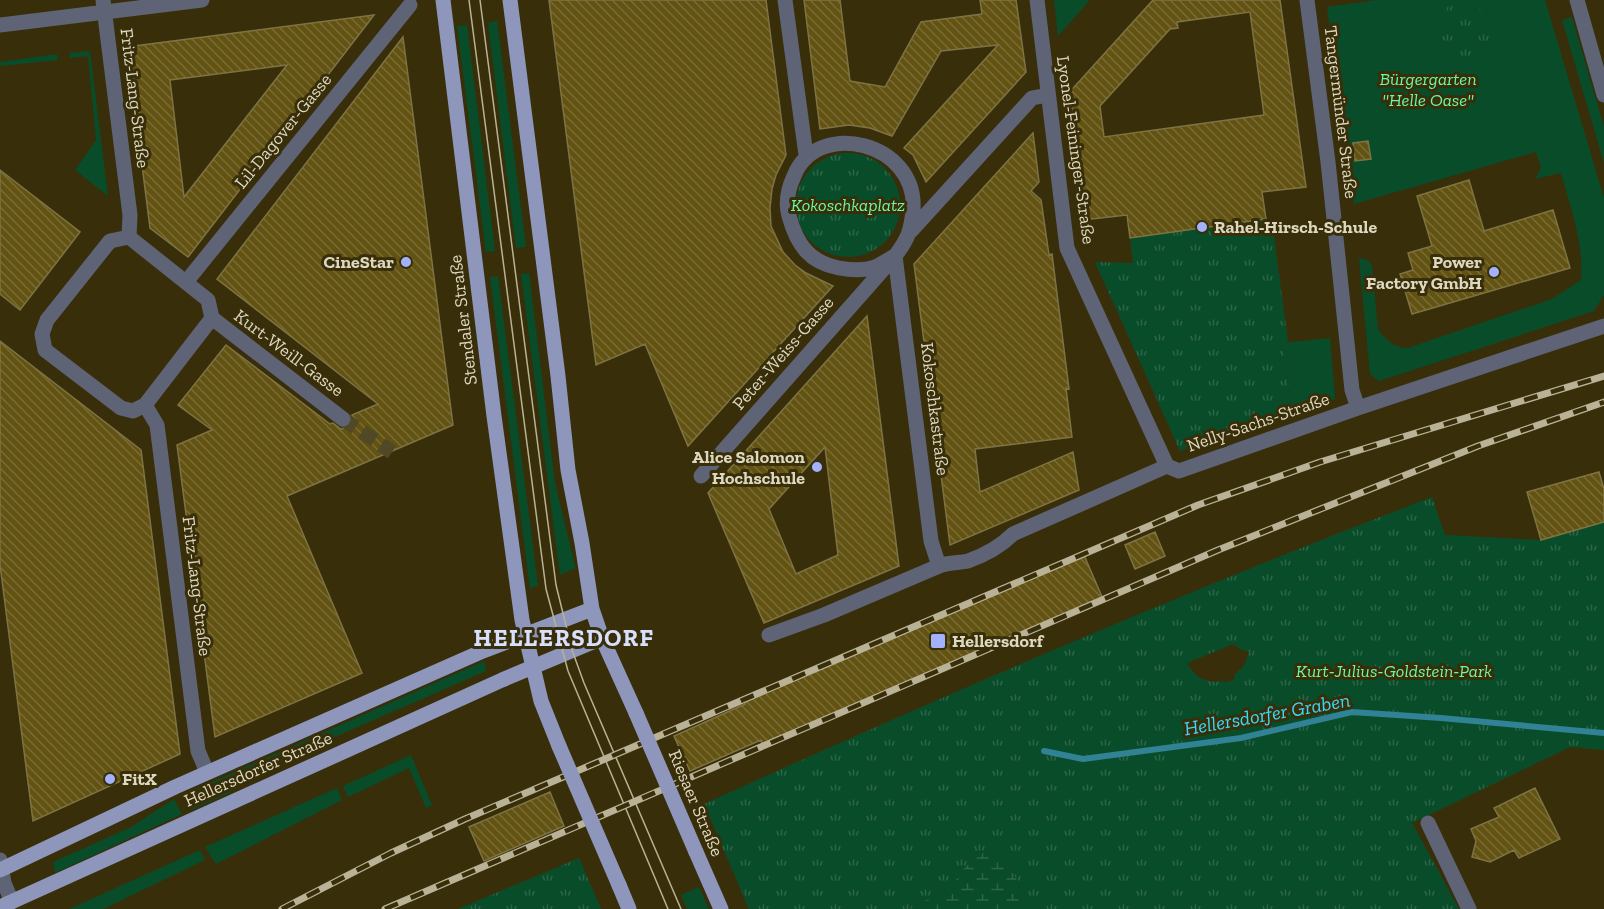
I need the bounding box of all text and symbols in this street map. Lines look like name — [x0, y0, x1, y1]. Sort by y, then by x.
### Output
street label: Tangermünder Straße — [1319, 24, 1363, 200]
street label: Fritz-Lang-Straße — [116, 27, 154, 169]
street label: Lyonel-Feininger-Straße — [1052, 54, 1100, 246]
park label: Bürgergarten "Helle Oase" — [1379, 68, 1477, 111]
street label: Lil-Dagover-Gasse — [230, 69, 336, 193]
park label: Kokoschkaplatz — [791, 194, 905, 216]
place label: Rahel-Hirsch-Schule — [1214, 216, 1377, 238]
marker: Rahel-Hirsch-Schule — [1195, 220, 1209, 234]
place label: CineStar — [323, 251, 394, 273]
place label: Power Factory GmbH — [1366, 251, 1482, 294]
street label: Stendaler Straße — [444, 254, 482, 386]
marker: CineStar — [399, 255, 413, 269]
marker: Power Factory GmbH — [1487, 265, 1501, 279]
street label: Peter-Weiss-Gasse — [728, 292, 838, 414]
street label: Kurt-Weill-Gasse — [230, 305, 348, 401]
street label: Kokoschkastraße — [916, 341, 954, 477]
street label: Nelly-Sachs-Straße — [1184, 387, 1332, 457]
place label: Alice Salomon Hochschule — [692, 446, 805, 489]
marker: Alice Salomon Hochschule — [810, 460, 824, 474]
street label: Fritz-Lang-Straße — [178, 515, 216, 657]
district label: HELLERSDORF — [473, 623, 655, 652]
place label: Hellersdorf — [952, 630, 1045, 652]
marker: Hellersdorf — [929, 632, 947, 650]
park label: Kurt-Julius-Goldstein-Park — [1296, 660, 1492, 682]
water label: Hellersdorfer Graben — [1182, 688, 1352, 740]
street label: Hellersdorfer Straße — [180, 726, 336, 812]
street label: Riesaer Straße — [664, 746, 728, 860]
place label: FitX — [122, 768, 157, 790]
marker: FitX — [103, 772, 117, 786]

